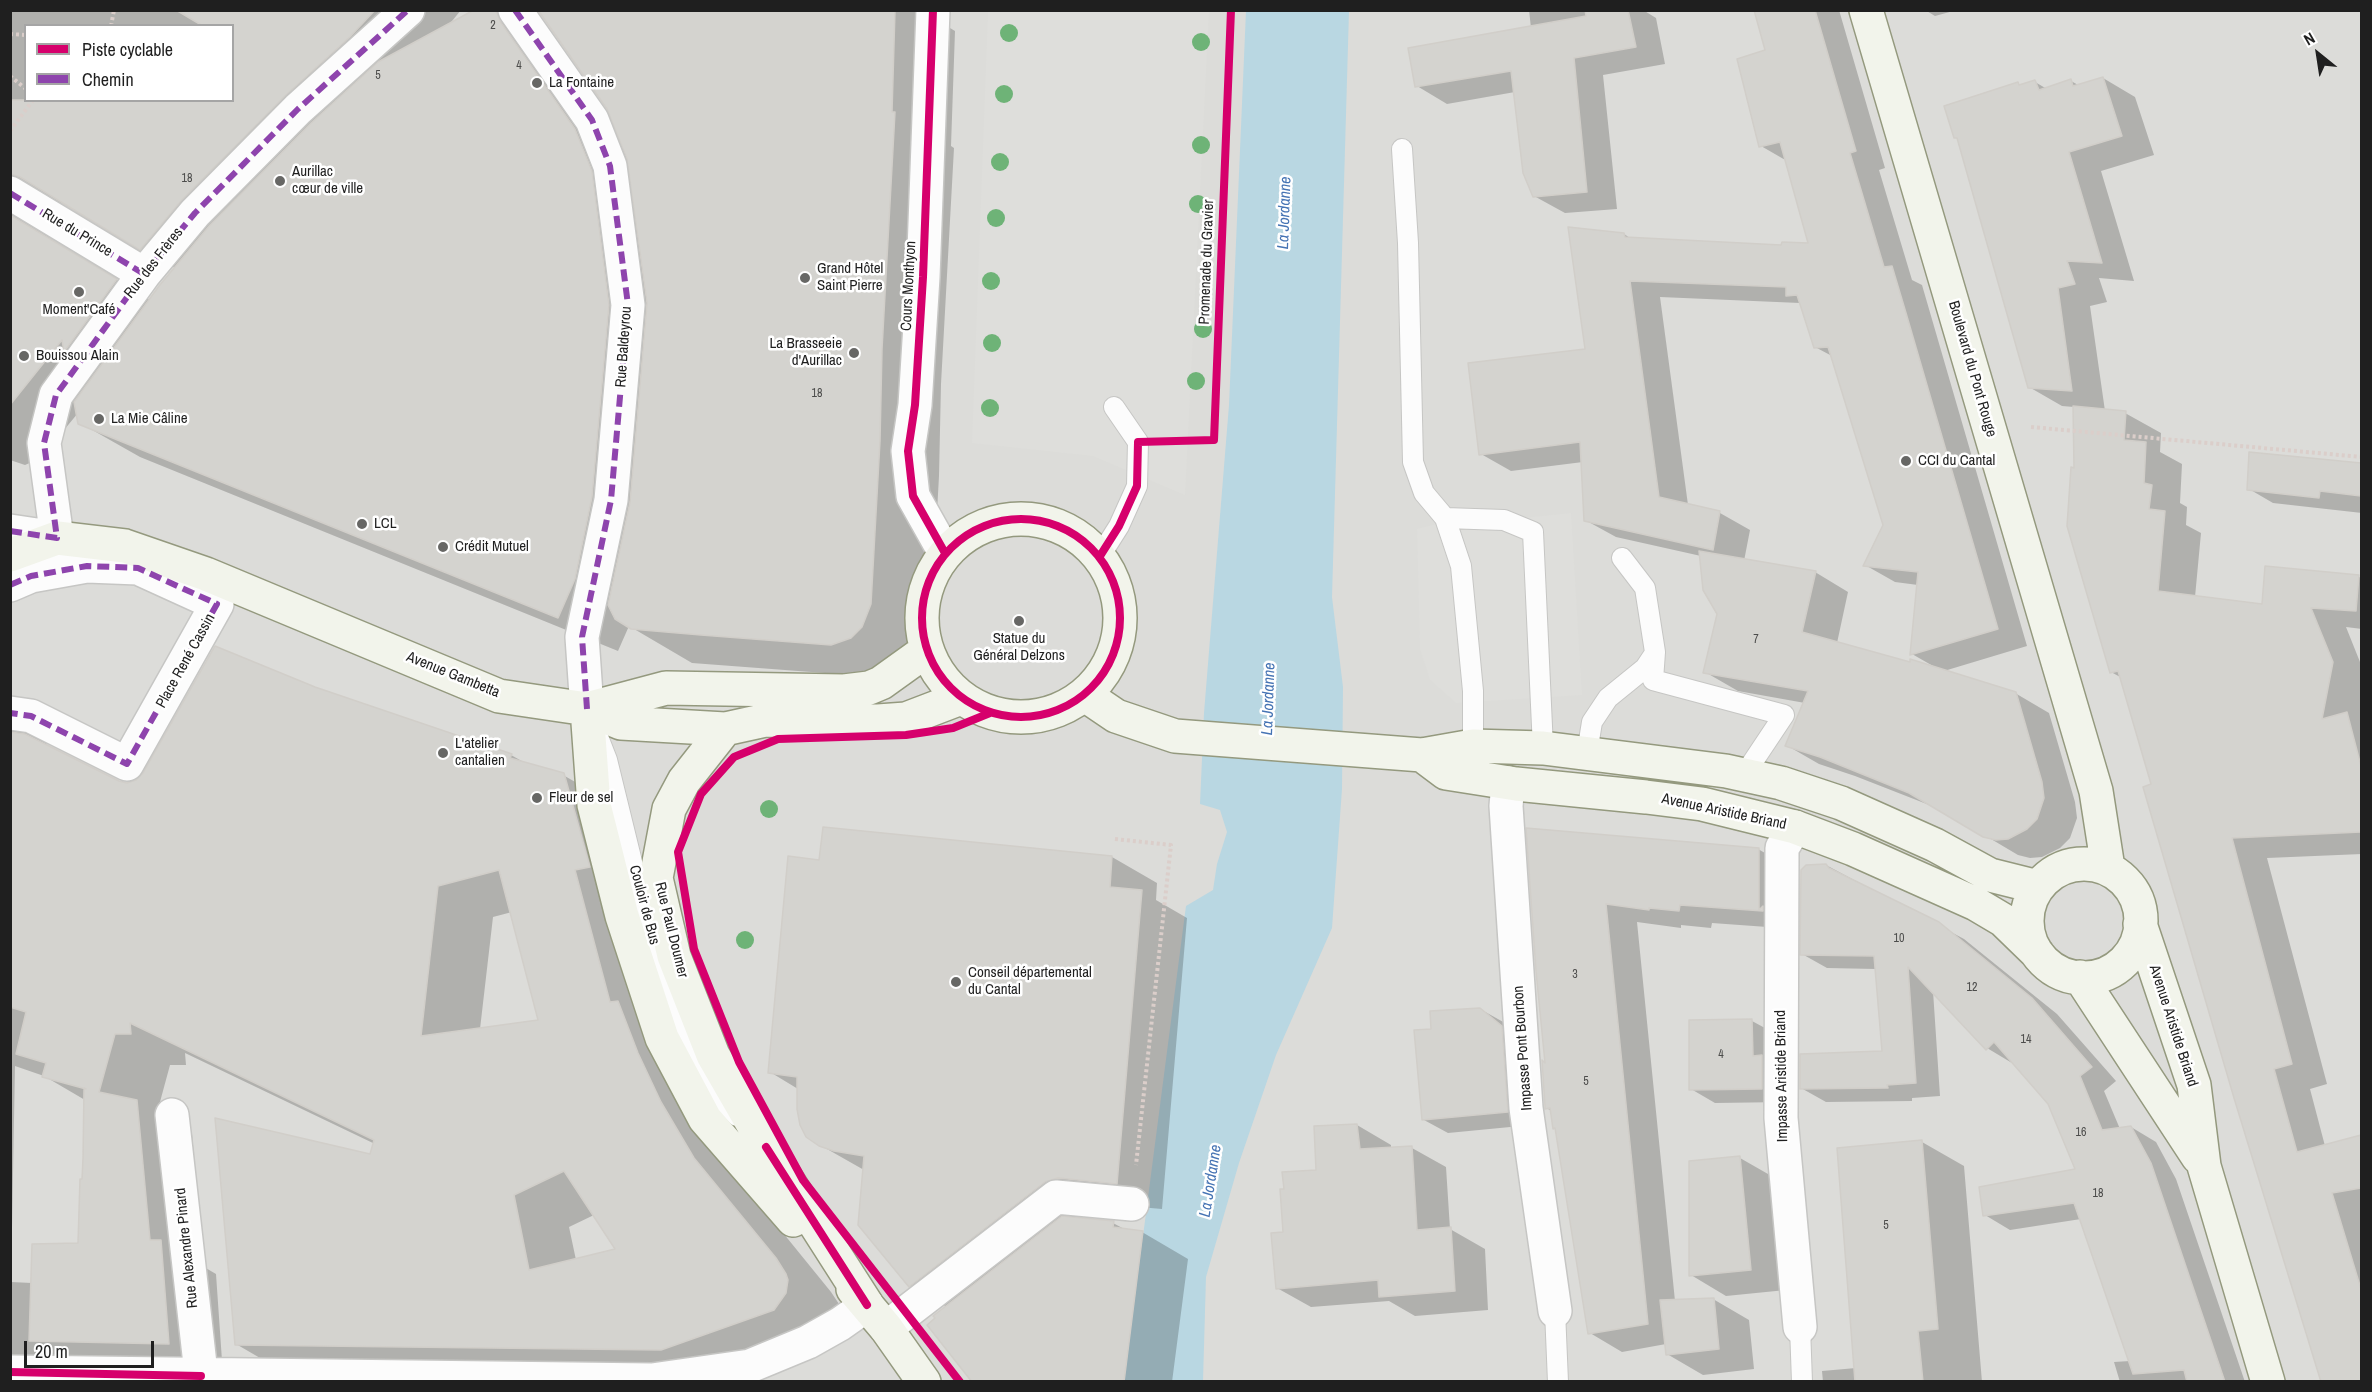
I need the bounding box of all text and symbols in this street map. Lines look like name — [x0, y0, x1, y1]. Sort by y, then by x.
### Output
house number: 2 — [490, 19, 496, 33]
legend — [24, 24, 234, 102]
north arrow — [2288, 24, 2348, 84]
text: N — [2299, 27, 2319, 50]
text: Piste cyclable — [82, 37, 173, 62]
house number: 4 — [516, 59, 522, 73]
text: Chemin — [82, 67, 134, 92]
house number: 5 — [375, 69, 381, 83]
place label: La Fontaine — [549, 74, 614, 92]
marker: La Fontaine — [530, 76, 544, 90]
place label: Aurillac cœur de ville — [292, 163, 363, 198]
house number: 18 — [182, 172, 192, 186]
marker: Aurillac cœur de ville — [273, 174, 287, 188]
water label: La Jordanne — [1274, 176, 1296, 250]
street label: Promenade du Gravier — [1196, 199, 1218, 325]
street label: Rue du Prince — [39, 205, 115, 261]
street label: Rue des Frères — [121, 224, 187, 302]
street label: Cours Monthyon — [898, 240, 920, 332]
place label: Grand Hôtel Saint Pierre — [817, 260, 883, 295]
marker: Grand Hôtel Saint Pierre — [798, 271, 812, 285]
marker: Moment'Café — [72, 285, 86, 299]
street label: Boulevard du Pont Rouge — [1944, 299, 2000, 439]
place label: Moment'Café — [43, 301, 115, 319]
street label: Rue Baldeyrou — [612, 306, 636, 388]
place label: La Brasseeie d'Aurillac — [770, 335, 842, 370]
marker: La Brasseeie d'Aurillac — [847, 346, 861, 360]
place label: Bouissou Alain — [36, 347, 119, 365]
marker: Bouissou Alain — [17, 349, 31, 363]
house number: 18 — [812, 387, 822, 401]
place label: La Mie Câline — [111, 410, 188, 428]
marker: La Mie Câline — [92, 412, 106, 426]
place label: CCI du Cantal — [1918, 452, 1995, 470]
marker: CCI du Cantal — [1899, 454, 1913, 468]
place label: LCL — [374, 515, 397, 533]
marker: LCL — [355, 517, 369, 531]
place label: Crédit Mutuel — [455, 538, 529, 556]
marker: Crédit Mutuel — [436, 540, 450, 554]
street label: Place René Cassin — [153, 611, 219, 711]
marker: Statue du Général Delzons — [1012, 614, 1026, 628]
place label: Statue du Général Delzons — [973, 630, 1065, 665]
house number: 7 — [1753, 633, 1759, 647]
street label: Avenue Gambetta — [404, 648, 502, 702]
water label: La Jordanne — [1258, 662, 1280, 736]
place label: L'atelier cantalien — [455, 735, 505, 770]
marker: L'atelier cantalien — [436, 746, 450, 760]
place label: Fleur de sel — [549, 789, 613, 807]
street label: Avenue Aristide Briand — [1660, 790, 1788, 834]
marker: Fleur de sel — [530, 791, 544, 805]
street label: Couloir de Bus — [625, 863, 663, 947]
street label: Rue Paul Doumer — [650, 880, 692, 980]
house number: 10 — [1894, 932, 1904, 946]
street label: Avenue Aristide Briand — [2145, 963, 2201, 1089]
place label: Conseil départemental du Cantal — [968, 964, 1092, 999]
house number: 3 — [1572, 968, 1578, 982]
marker: Conseil départemental du Cantal — [949, 975, 963, 989]
house number: 12 — [1967, 981, 1977, 995]
street label: Impasse Pont Bourbon — [1510, 985, 1536, 1111]
street label: Impasse Aristide Briand — [1772, 1010, 1792, 1142]
house number: 14 — [2021, 1033, 2031, 1047]
house number: 4 — [1718, 1048, 1724, 1062]
house number: 5 — [1583, 1075, 1589, 1089]
house number: 16 — [2076, 1126, 2086, 1140]
water label: La Jordanne — [1196, 1143, 1226, 1219]
street label: Rue Alexandre Pinard — [172, 1187, 202, 1309]
house number: 18 — [2093, 1187, 2103, 1201]
house number: 5 — [1883, 1219, 1889, 1233]
scale bar — [27, 1329, 158, 1367]
text: 20 m — [35, 1339, 68, 1364]

